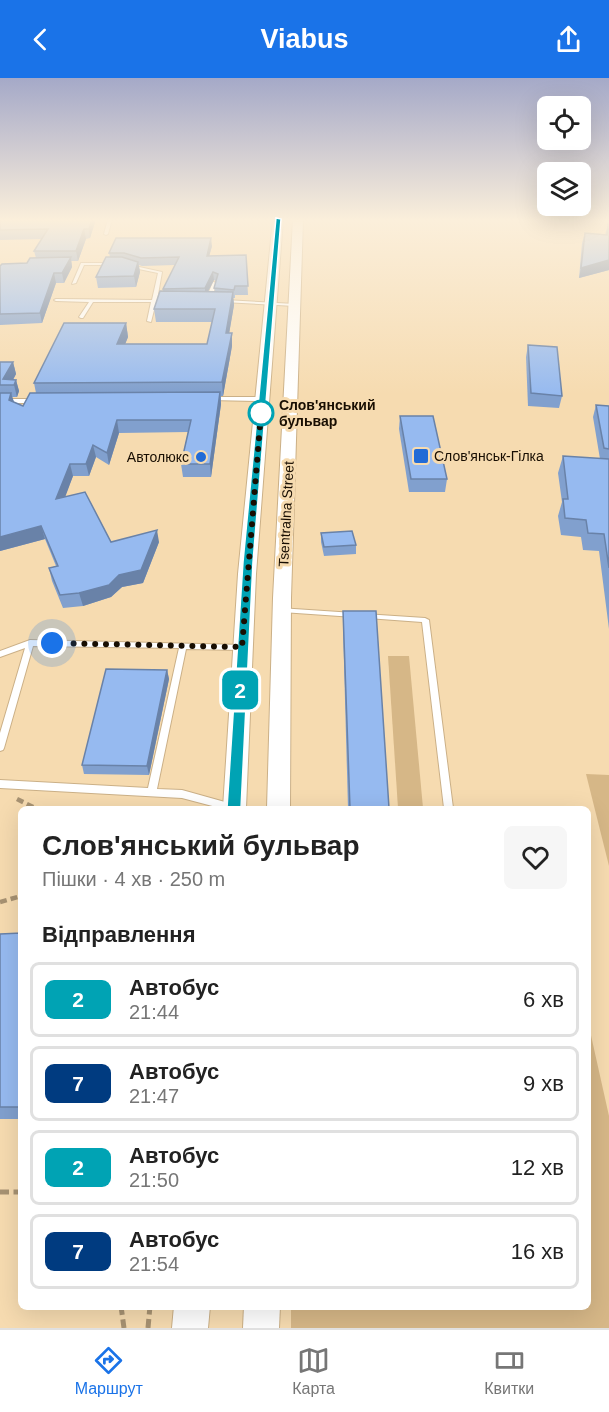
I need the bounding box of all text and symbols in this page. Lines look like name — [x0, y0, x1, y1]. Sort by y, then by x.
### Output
icon: back — [24, 23, 57, 56]
icon: share — [552, 23, 585, 56]
text: Viabus — [260, 24, 349, 54]
map controls — [537, 96, 591, 216]
button: locate — [537, 96, 591, 150]
button: layers — [537, 162, 591, 216]
place label: Слов'янський бульвар — [279, 397, 376, 429]
marker: Слов'янський бульвар — [248, 400, 274, 426]
marker: Слов'янськ-Гілка — [412, 447, 430, 465]
place label: Слов'янськ-Гілка — [434, 448, 544, 464]
place label: Автолюкс — [127, 449, 189, 465]
marker: Автолюкс — [194, 450, 208, 464]
street label: Tsentralna Street — [275, 461, 297, 567]
your location — [37, 628, 67, 658]
line badge: 2 — [220, 670, 260, 710]
text: 2 — [234, 679, 246, 702]
button: heart — [504, 826, 567, 889]
text: Слов'янський бульвар — [42, 830, 360, 861]
text: Пішки · 4 хв · 250 m — [42, 868, 225, 890]
text: Відправлення — [42, 922, 196, 947]
text: Автобус — [129, 975, 219, 1000]
text: 6 хв — [523, 987, 564, 1012]
text: 2 — [72, 988, 84, 1011]
text: 21:44 — [129, 1001, 179, 1023]
text: Автобус — [129, 1059, 219, 1084]
text: 9 хв — [523, 1071, 564, 1096]
text: 7 — [72, 1072, 84, 1095]
text: 21:47 — [129, 1085, 179, 1107]
text: Автобус — [129, 1143, 219, 1168]
text: 12 хв — [511, 1155, 564, 1180]
text: 2 — [72, 1156, 84, 1179]
text: 21:50 — [129, 1169, 179, 1191]
text: Автобус — [129, 1227, 219, 1252]
text: 16 хв — [511, 1239, 564, 1264]
text: 7 — [72, 1240, 84, 1263]
text: 21:54 — [129, 1253, 179, 1275]
tab: Маршрут — [75, 1344, 143, 1398]
tab: Карта — [292, 1344, 335, 1398]
tab: Квитки — [484, 1344, 534, 1398]

